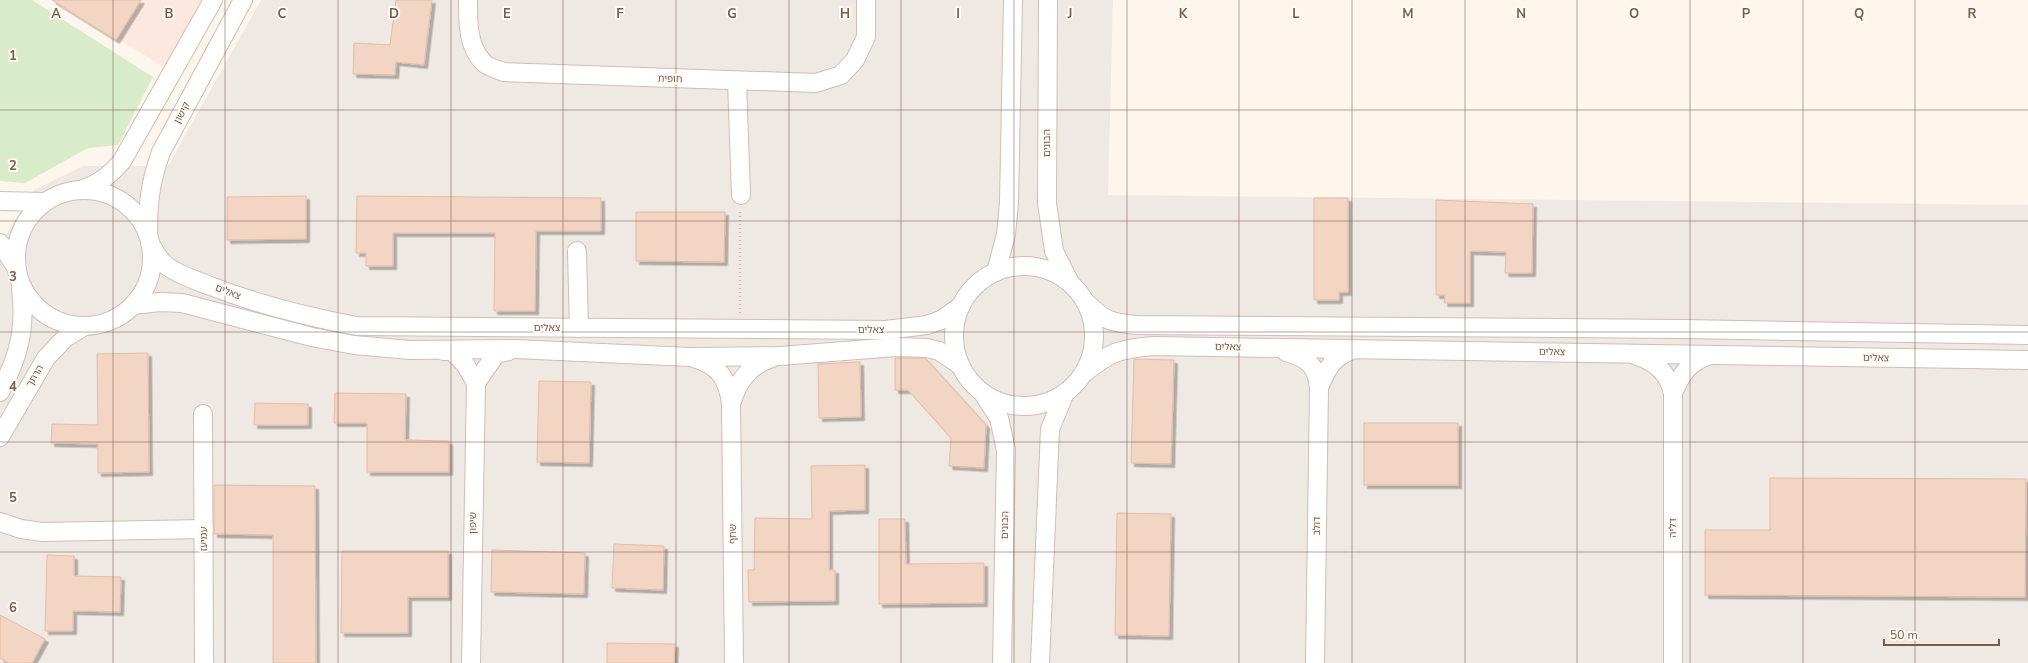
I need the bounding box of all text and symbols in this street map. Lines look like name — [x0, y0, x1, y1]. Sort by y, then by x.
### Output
text: A — [51, 5, 61, 23]
text: B — [165, 5, 174, 23]
text: C — [278, 5, 287, 23]
text: D — [389, 5, 399, 23]
text: E — [503, 5, 511, 23]
text: F — [616, 5, 624, 23]
text: G — [727, 5, 737, 23]
text: H — [840, 5, 850, 23]
text: I — [956, 5, 960, 23]
text: J — [1067, 5, 1072, 23]
text: K — [1179, 5, 1188, 23]
text: L — [1292, 5, 1300, 23]
text: M — [1402, 5, 1414, 23]
text: N — [1516, 5, 1526, 23]
text: O — [1629, 5, 1639, 23]
text: P — [1742, 5, 1751, 23]
text: Q — [1854, 5, 1864, 23]
text: R — [1968, 5, 1977, 23]
text: 1 — [9, 47, 17, 65]
street label: חופית — [657, 72, 683, 86]
street label: קישון — [170, 100, 194, 126]
street label: הבונים — [1040, 129, 1054, 157]
text: 2 — [9, 157, 17, 175]
text: 3 — [9, 268, 17, 286]
street label: צאלים — [213, 281, 243, 303]
street label: צאלים — [534, 321, 561, 335]
street label: צאלים — [858, 323, 885, 337]
street label: צאלים — [1215, 340, 1242, 354]
street label: צאלים — [1539, 345, 1566, 359]
street label: צאלים — [1863, 351, 1890, 365]
street label: הרתך — [23, 362, 47, 390]
text: 4 — [9, 378, 17, 396]
text: 5 — [9, 489, 17, 507]
street label: הבונים — [998, 511, 1012, 539]
street label: שיפון — [466, 512, 480, 534]
street label: דולב — [1310, 516, 1324, 536]
street label: דליה — [1666, 518, 1680, 538]
street label: שחף — [726, 524, 740, 544]
street label: עמיעז — [197, 527, 211, 551]
text: 6 — [9, 599, 17, 617]
scale bar — [1884, 621, 1999, 647]
text: 50 m — [1890, 627, 1918, 643]

